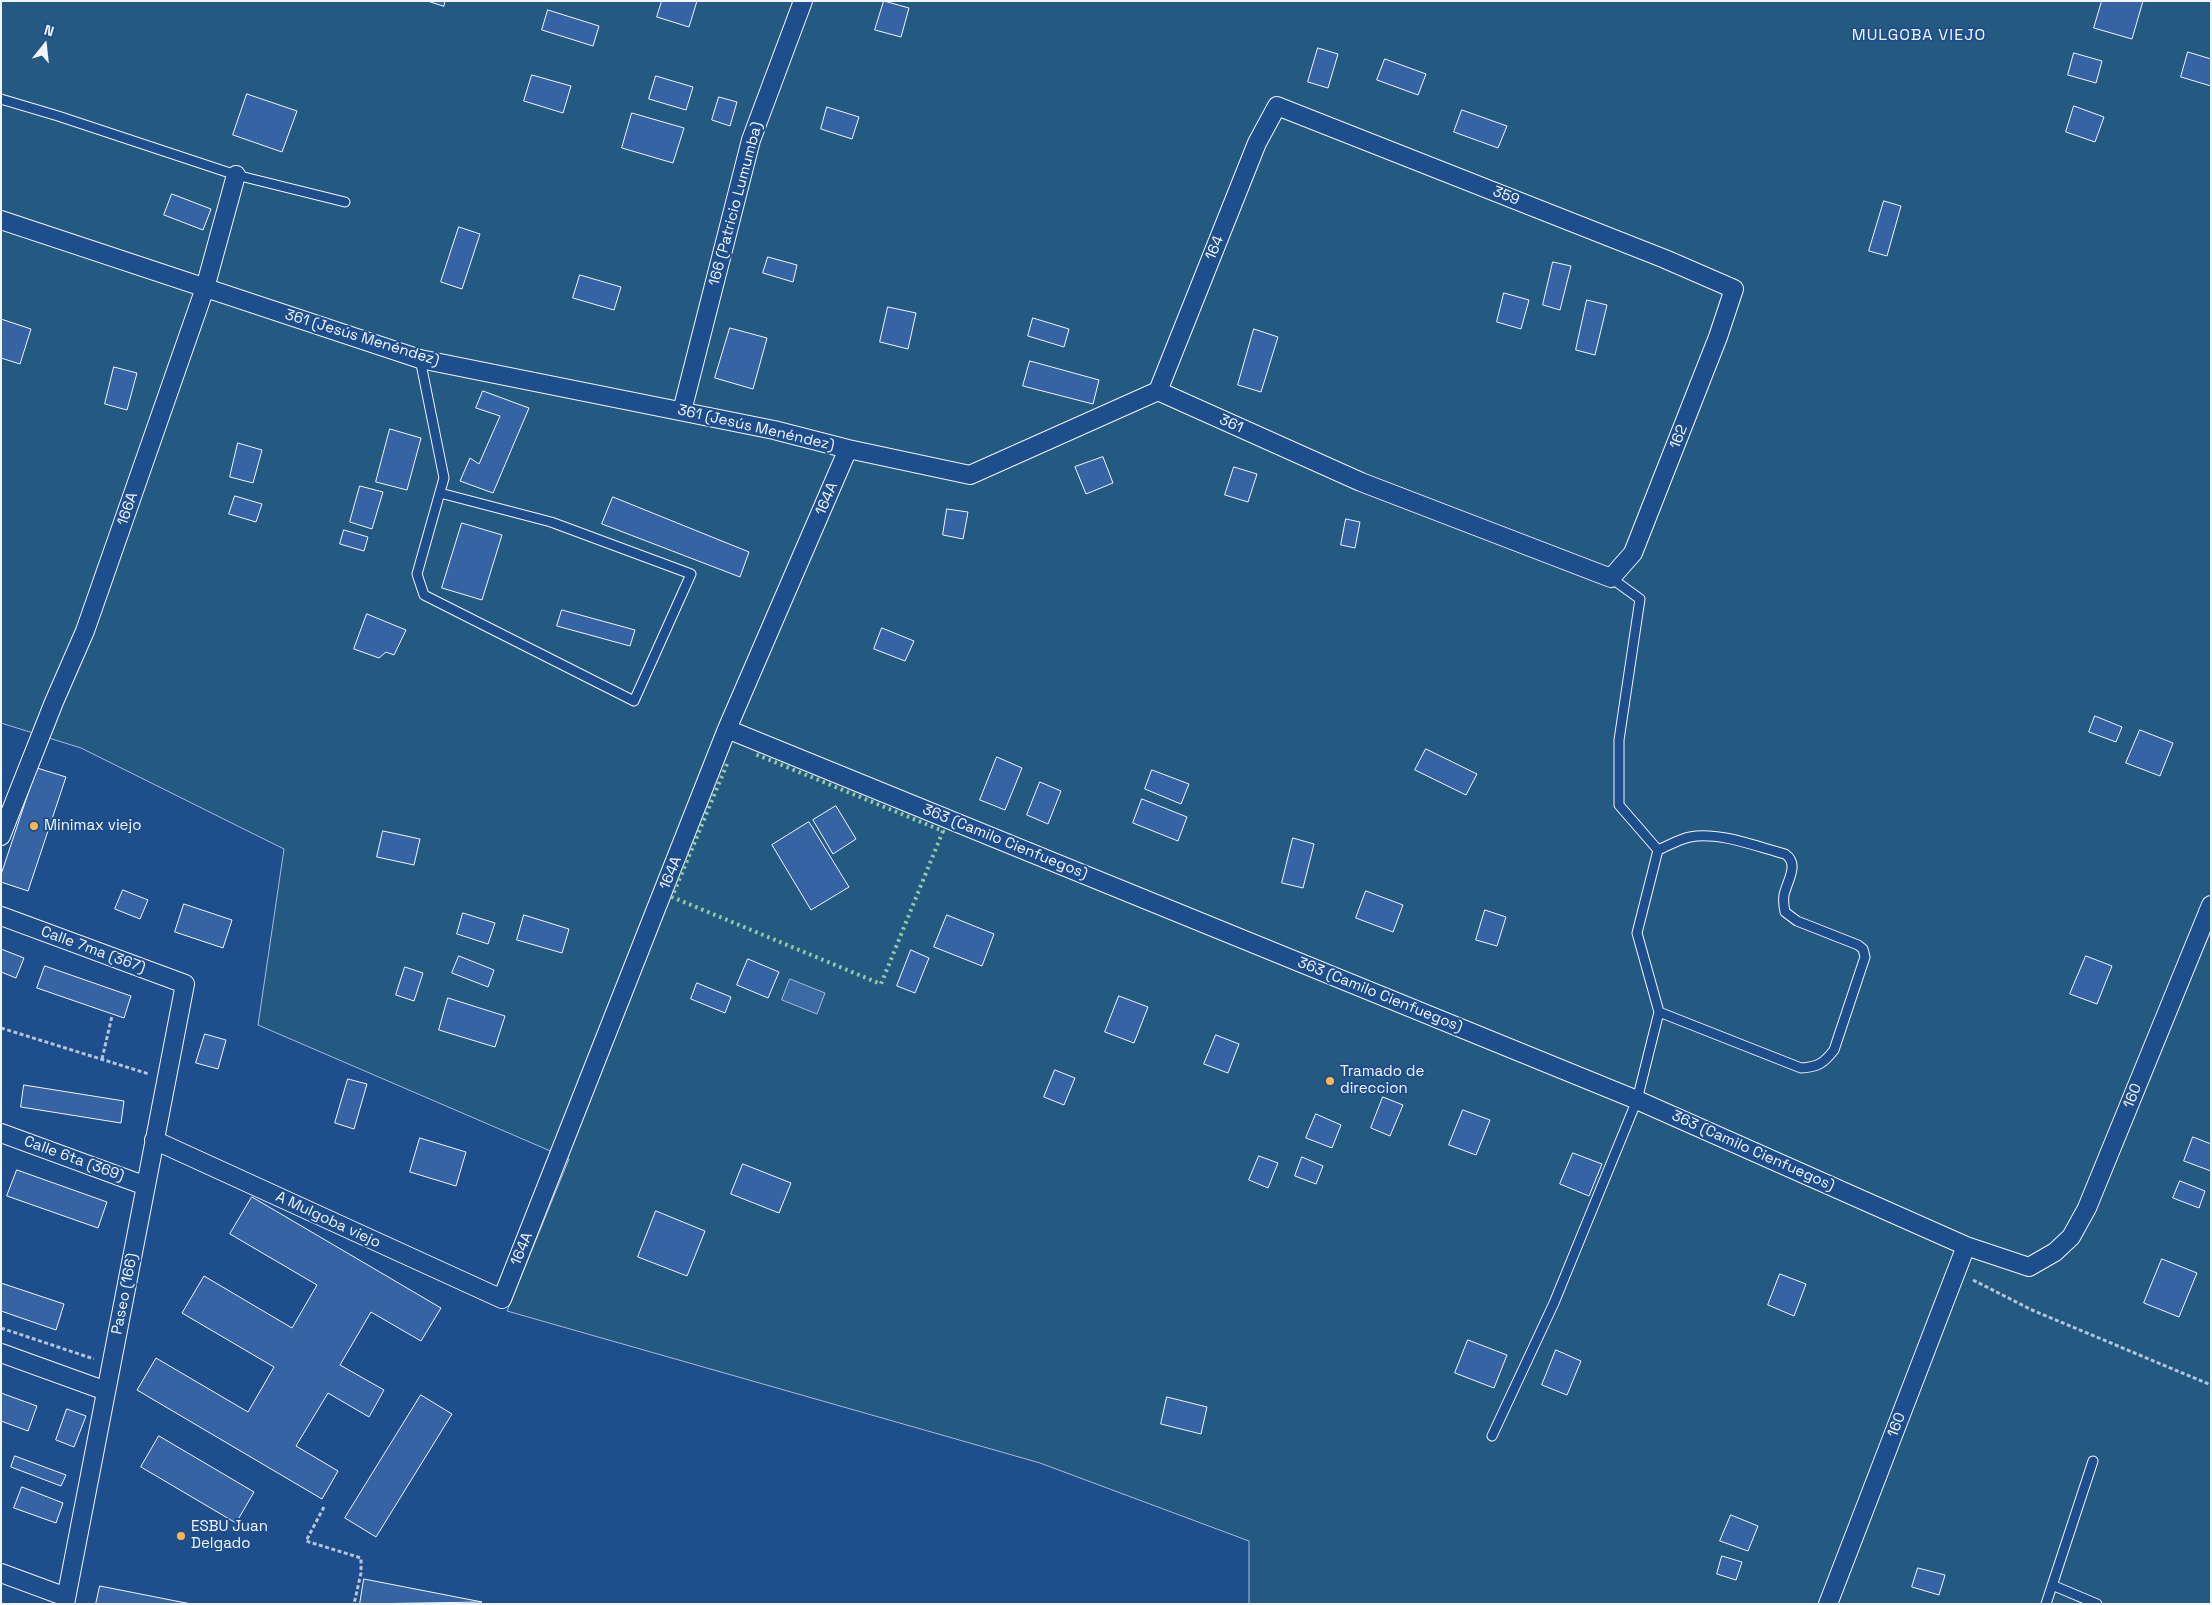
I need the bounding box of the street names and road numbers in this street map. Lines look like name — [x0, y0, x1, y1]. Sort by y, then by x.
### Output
street label: 166 (Patricio Lumumba) — [705, 120, 767, 288]
street label: 359 — [1490, 183, 1522, 209]
street label: 164 — [1202, 233, 1228, 263]
street label: 361 (Jesús Menéndez) — [283, 306, 441, 370]
street label: 361 (Jesús Menéndez) — [676, 401, 836, 455]
street label: 361 — [1216, 411, 1246, 437]
street label: 162 — [1666, 422, 1692, 452]
street label: 164A — [812, 480, 842, 518]
street label: 166A — [114, 490, 142, 528]
street label: 363 (Camilo Cienfuegos) — [920, 801, 1090, 883]
street label: 164A — [656, 854, 686, 892]
street label: Calle 7ma (367) — [38, 923, 148, 977]
street label: 363 (Camilo Cienfuegos) — [1295, 954, 1465, 1036]
street label: 160 — [2120, 1081, 2146, 1111]
street label: 363 (Camilo Cienfuegos) — [1669, 1107, 1837, 1195]
street label: Calle 6ta (369) — [21, 1133, 127, 1185]
street label: A Mulgoba viejo — [273, 1188, 383, 1252]
street label: 164A — [507, 1230, 537, 1268]
street label: Paseo (166) — [108, 1252, 142, 1336]
street label: 160 — [1884, 1410, 1910, 1440]

